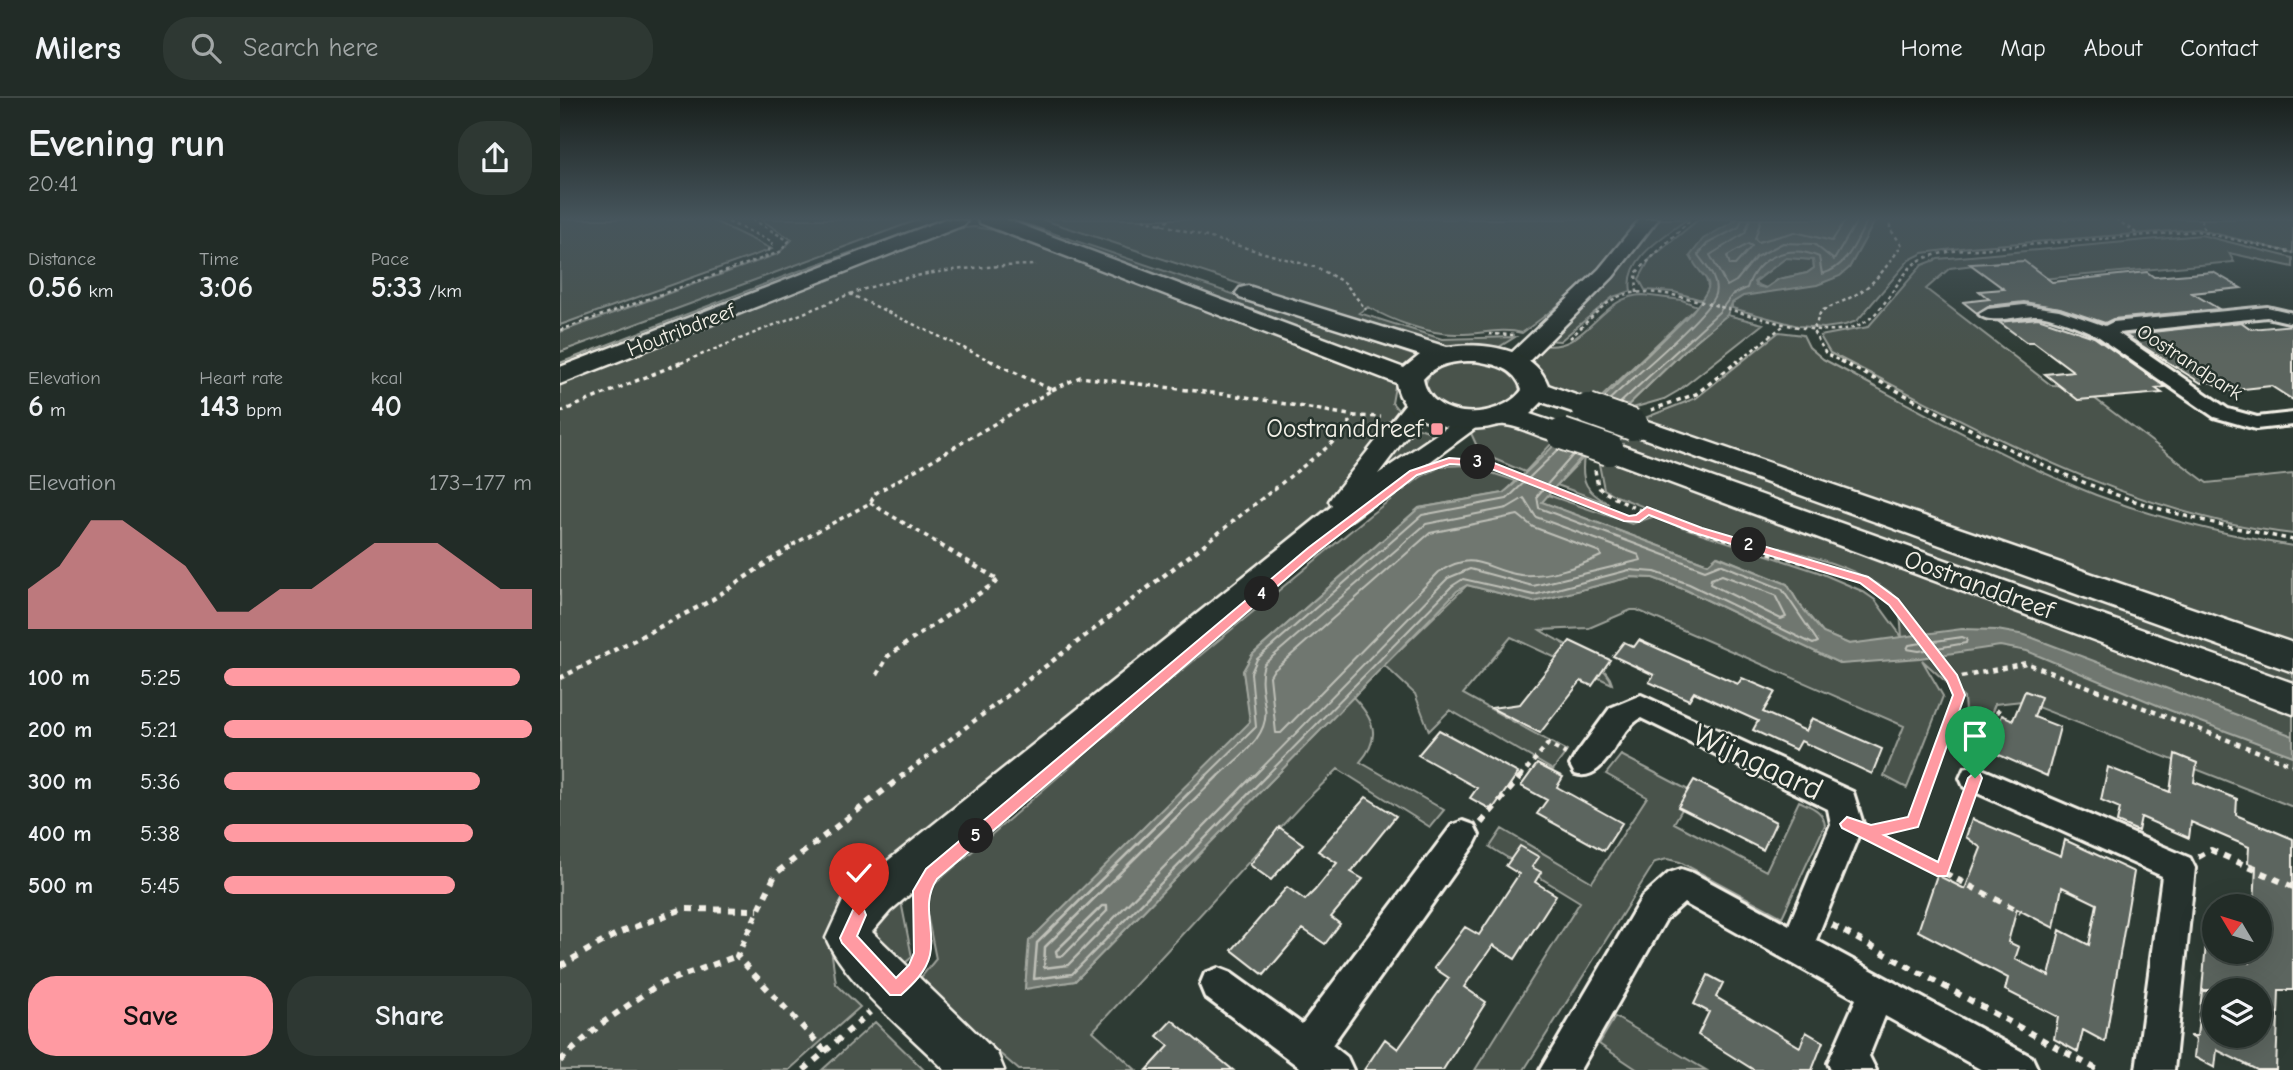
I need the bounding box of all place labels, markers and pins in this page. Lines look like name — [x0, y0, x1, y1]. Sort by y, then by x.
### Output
place label: Oostranddreef — [1266, 414, 1425, 444]
marker: Oostranddreef — [1429, 421, 1445, 437]
pin: 3 — [1460, 444, 1496, 480]
pin: 2 — [1732, 528, 1766, 562]
pin: 4 — [1244, 576, 1280, 612]
pin — [1945, 706, 2005, 778]
pin: 5 — [958, 818, 994, 854]
pin — [829, 843, 889, 915]

